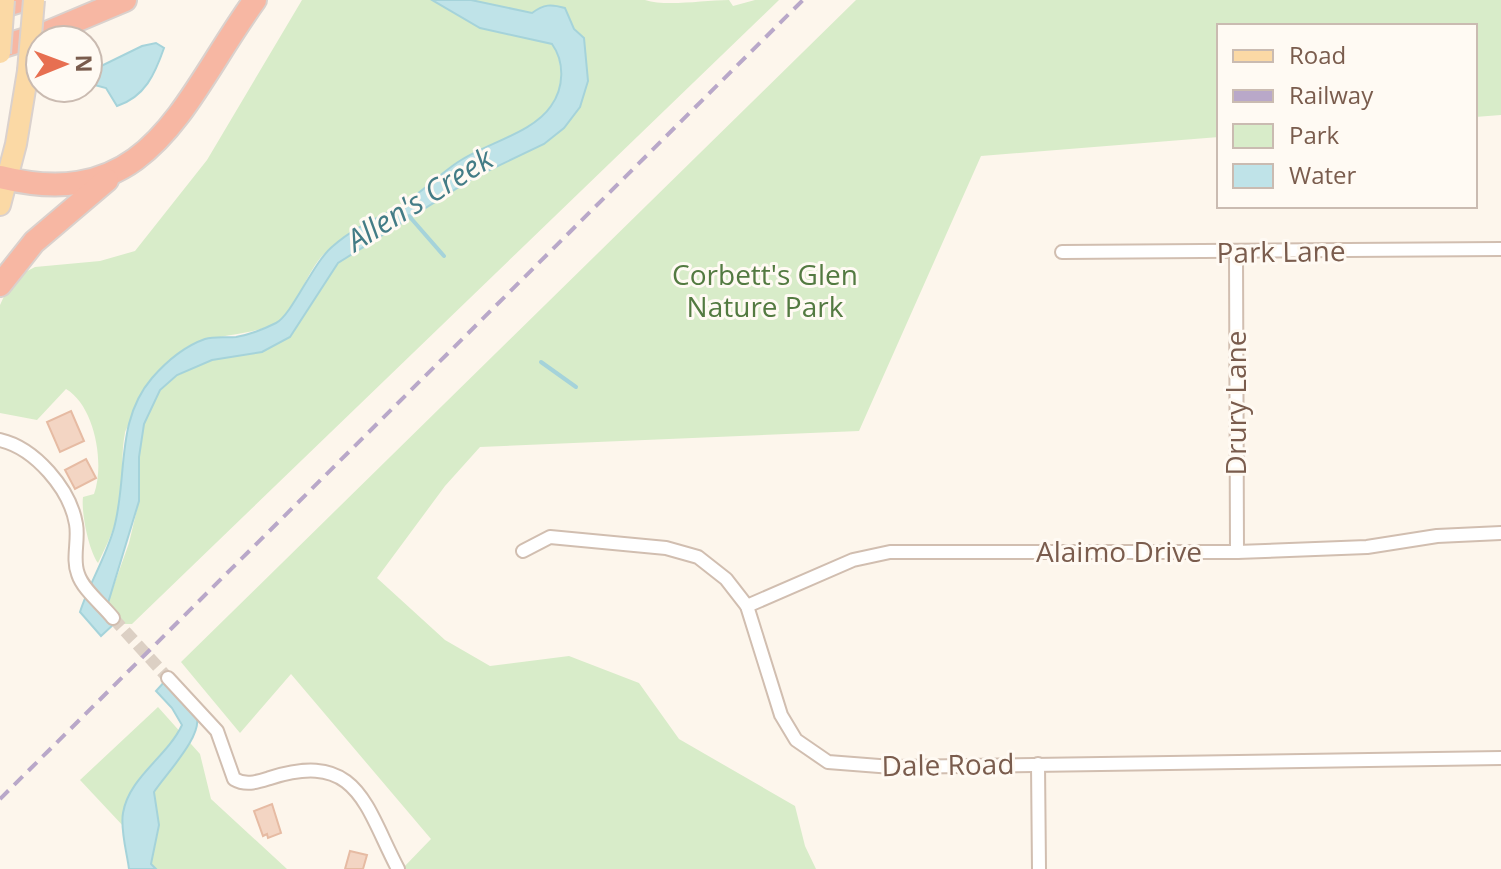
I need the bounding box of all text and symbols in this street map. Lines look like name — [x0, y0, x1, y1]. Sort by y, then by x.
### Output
north arrow — [24, 24, 104, 104]
legend — [1217, 24, 1477, 208]
text: Road — [1289, 38, 1346, 71]
text: N — [70, 54, 100, 73]
text: Railway — [1289, 78, 1374, 111]
text: Park — [1289, 118, 1340, 151]
water label: Allen's Creek — [337, 137, 501, 261]
text: Water — [1289, 158, 1357, 191]
street label: Park Lane — [1216, 231, 1346, 271]
park label: Corbett's Glen Nature Park — [672, 255, 858, 325]
street label: Drury Lane — [1216, 331, 1254, 475]
street label: Alaimo Drive — [1036, 532, 1202, 570]
street label: Dale Road — [881, 744, 1015, 784]

